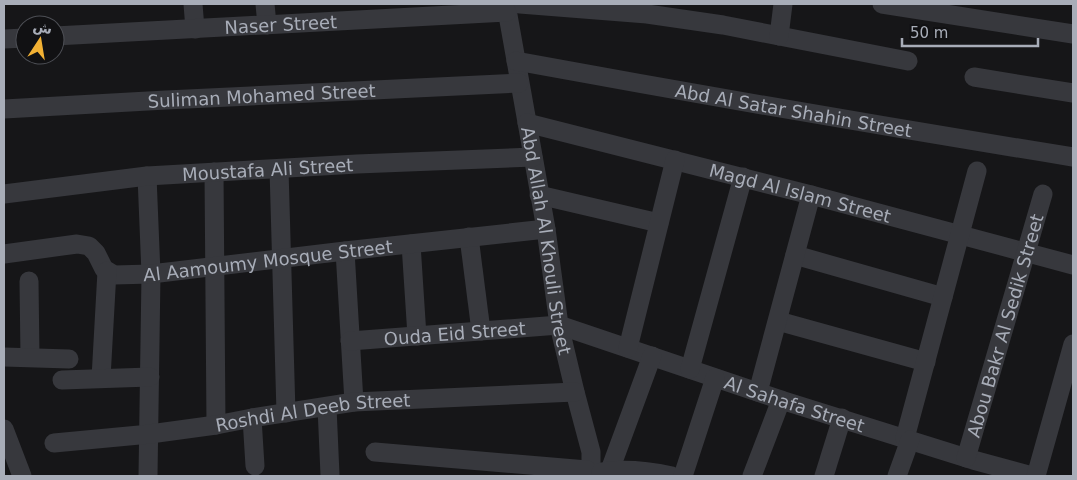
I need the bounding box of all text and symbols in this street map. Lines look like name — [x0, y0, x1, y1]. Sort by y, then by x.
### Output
street label: Naser Street — [224, 11, 338, 37]
north arrow — [15, 15, 65, 65]
scale bar — [902, 15, 1038, 47]
text: ش — [32, 17, 54, 37]
text: 50 m — [910, 24, 948, 42]
street label: Suliman Mohamed Street — [147, 79, 376, 112]
street label: Abd Al Satar Shahin Street — [674, 79, 914, 141]
street label: Abd Allah Al Khouli Street — [517, 125, 576, 357]
street label: Moustafa Ali Street — [182, 154, 354, 184]
street label: Magd Al Islam Street — [707, 159, 893, 226]
street label: Abou Bakr Al Sedik Street — [962, 211, 1047, 440]
street label: Al Aamoumy Mosque Street — [143, 235, 394, 285]
street label: Ouda Eid Street — [383, 317, 526, 349]
street label: Al Sahafa Street — [722, 371, 867, 436]
street label: Roshdi Al Deeb Street — [214, 389, 411, 435]

